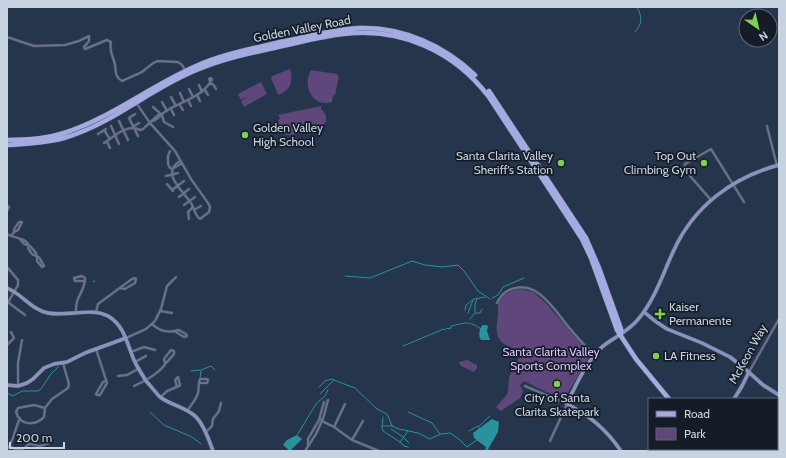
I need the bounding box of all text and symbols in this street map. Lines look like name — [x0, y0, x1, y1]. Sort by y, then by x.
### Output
north arrow — [738, 8, 778, 48]
street label: Golden Valley Road — [252, 12, 352, 45]
text: N — [756, 28, 771, 44]
place label: Golden Valley High School — [253, 120, 323, 149]
marker: Golden Valley High School — [240, 130, 250, 140]
place label: Santa Clarita Valley Sheriff’s Station — [456, 148, 553, 177]
place label: Top Out Climbing Gym — [624, 148, 696, 177]
marker: Santa Clarita Valley Sheriff’s Station — [556, 158, 566, 168]
marker: Top Out Climbing Gym — [699, 158, 709, 168]
place label: Kaiser Permanente — [669, 299, 732, 328]
marker: Kaiser Permanente — [654, 308, 666, 320]
street label: McKeon Way — [725, 321, 770, 386]
park label: Santa Clarita Valley Sports Complex — [502, 344, 600, 373]
place label: LA Fitness — [664, 348, 716, 363]
marker: LA Fitness — [651, 351, 661, 361]
marker: City of Santa Clarita Skatepark — [552, 379, 562, 389]
place label: City of Santa Clarita Skatepark — [515, 390, 600, 419]
legend — [648, 398, 778, 450]
text: Road — [684, 406, 710, 421]
scale bar — [10, 424, 64, 450]
text: Park — [684, 426, 706, 441]
text: 200 m — [16, 430, 52, 445]

